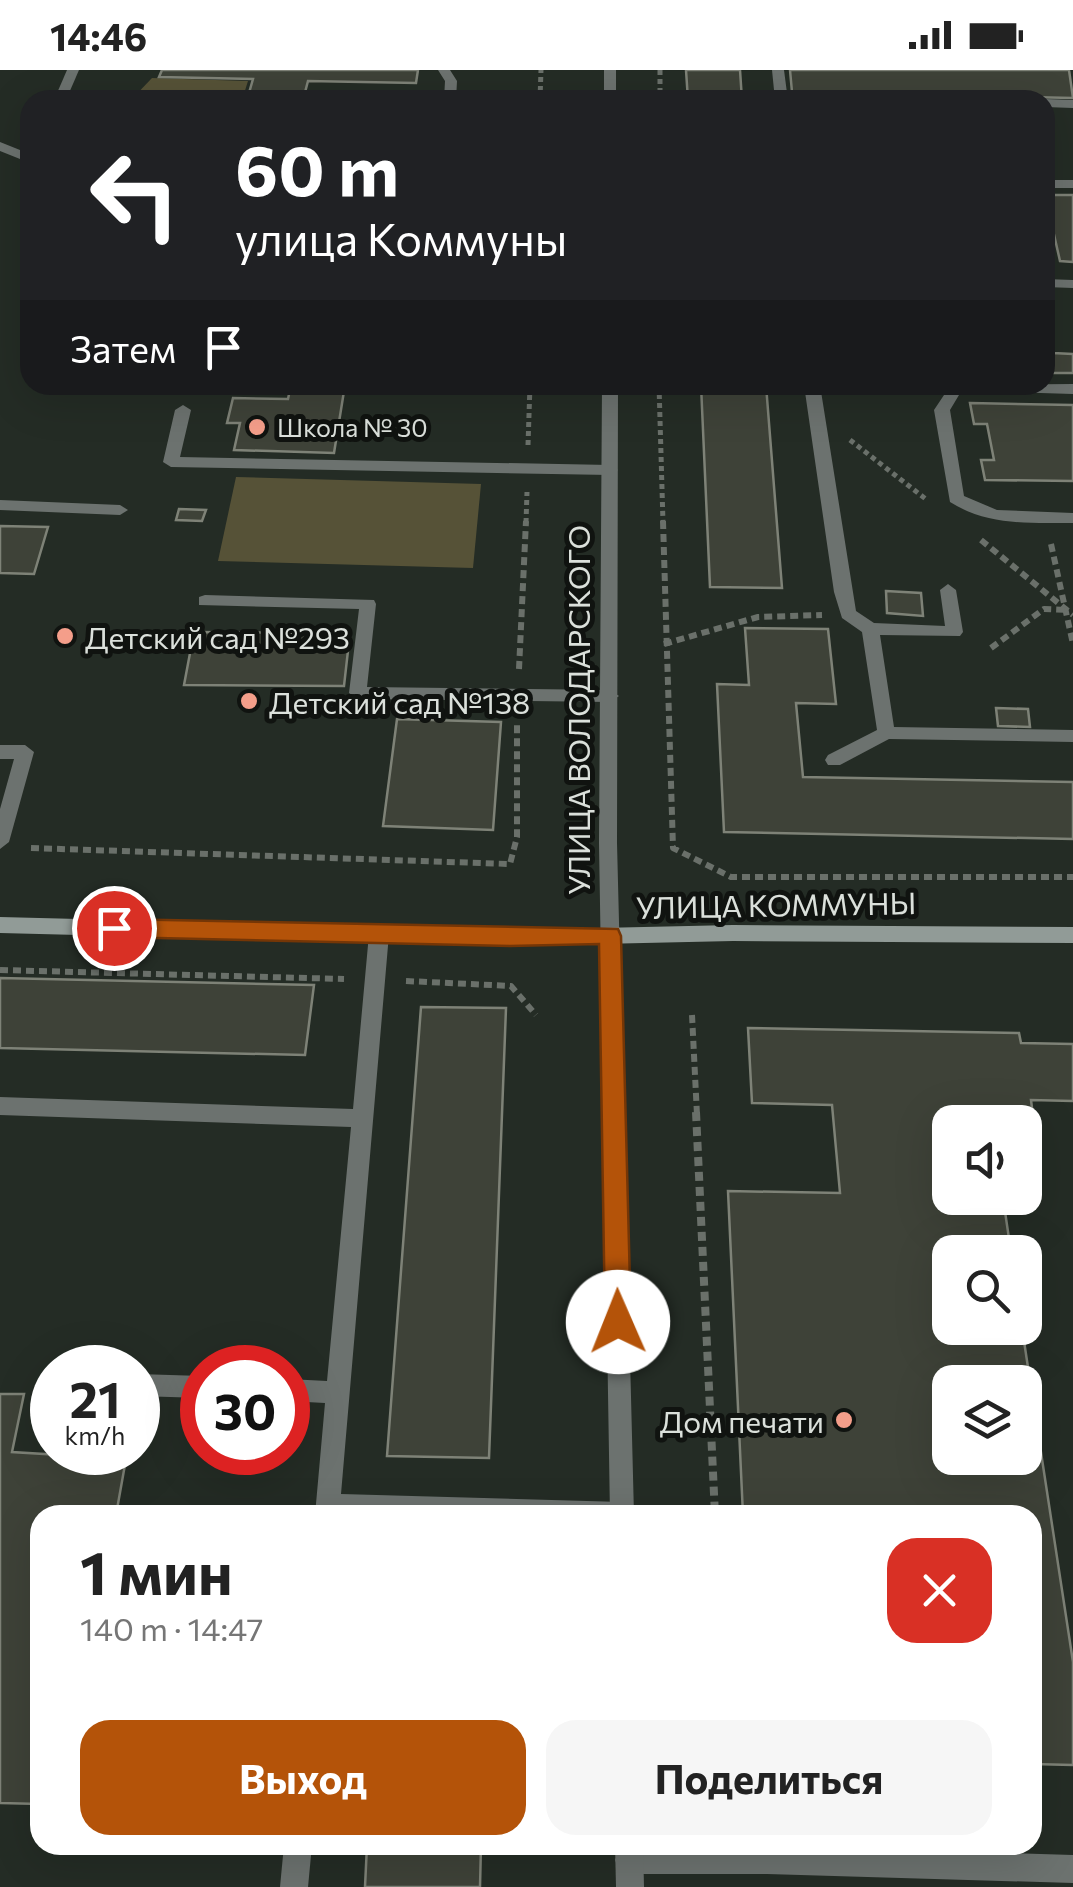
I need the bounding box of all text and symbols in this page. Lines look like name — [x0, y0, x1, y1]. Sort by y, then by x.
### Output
text: 14:46 — [50, 12, 147, 59]
text: 60 m — [235, 125, 399, 210]
icon: left — [70, 130, 200, 260]
text: улица Коммуны — [235, 210, 567, 265]
icon: arrive — [196, 320, 251, 375]
text: Затем — [70, 324, 176, 371]
place label: Школа № 30 — [277, 412, 428, 442]
marker: Школа № 30 — [246, 416, 268, 438]
street label: УЛИЦА ВОЛОДАРСКОГО — [559, 525, 596, 895]
place label: Детский сад №293 — [85, 618, 350, 655]
marker: Детский сад №293 — [54, 625, 76, 647]
place label: Детский сад №138 — [269, 683, 530, 720]
marker: Детский сад №138 — [238, 690, 260, 712]
street label: УЛИЦА КОММУНЫ — [635, 883, 917, 925]
pin — [72, 886, 157, 971]
icon: arrive — [87, 901, 142, 956]
map controls — [932, 1105, 1042, 1475]
button: sound — [932, 1105, 1042, 1215]
button: search — [932, 1235, 1042, 1345]
position arrow — [566, 1270, 670, 1374]
speed limit sign: 30 — [180, 1345, 310, 1475]
button: layers — [932, 1365, 1042, 1475]
text: 21 — [69, 1367, 121, 1428]
place label: Дом печати — [660, 1402, 824, 1439]
marker: Дом печати — [833, 1409, 855, 1431]
text: km/h — [65, 1420, 125, 1450]
text: 1 мин — [80, 1534, 233, 1607]
button: close — [887, 1538, 992, 1643]
text: 140 m · 14:47 — [80, 1608, 264, 1648]
button: Выход — [80, 1720, 526, 1835]
button: Поделиться — [546, 1720, 992, 1835]

